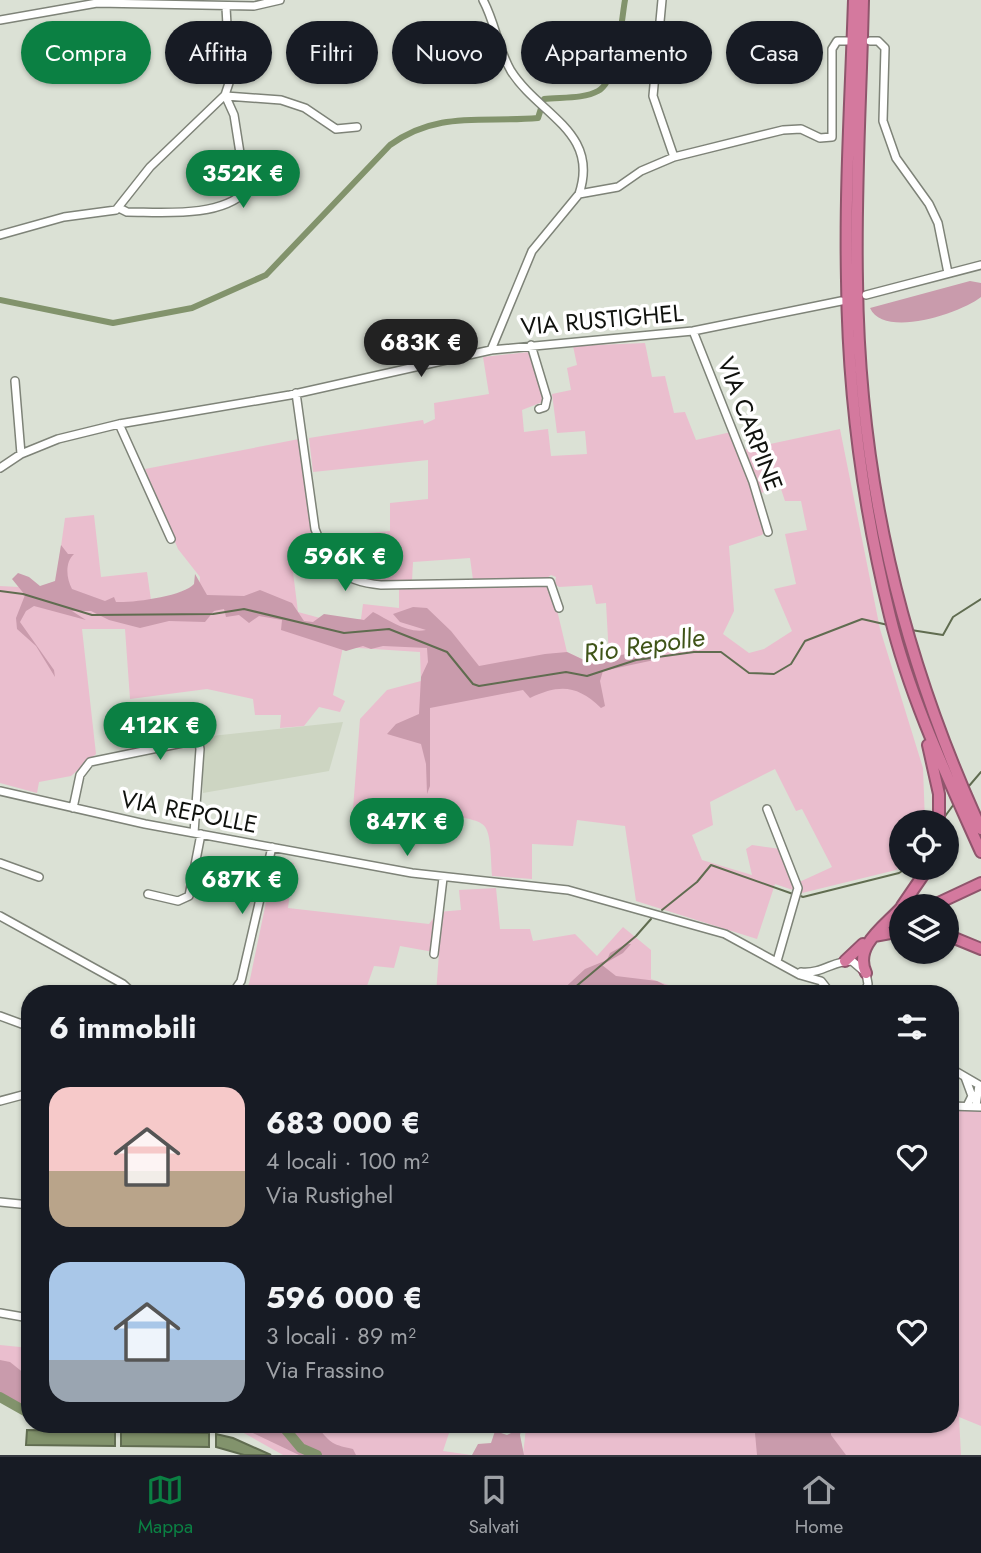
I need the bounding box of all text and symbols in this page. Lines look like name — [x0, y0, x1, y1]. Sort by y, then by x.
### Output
chip: Compra — [21, 21, 151, 84]
chip: Affitta — [165, 21, 272, 84]
chip: Filtri — [286, 21, 378, 84]
chip: Nuovo — [392, 21, 507, 84]
chip: Appartamento — [521, 21, 712, 84]
chip: Casa — [726, 21, 823, 84]
pin: 352K € — [186, 150, 300, 210]
text: 352K € — [202, 156, 284, 190]
street label: VIA RUSTIGHEL — [519, 295, 685, 344]
pin: 683K € — [364, 320, 478, 379]
text: 683K € — [380, 325, 462, 359]
street label: VIA CARPINE — [709, 352, 792, 496]
pin: 596K € — [288, 534, 402, 593]
text: 596K € — [303, 539, 387, 573]
water label: Rio Repolle — [581, 618, 707, 672]
pin: 412K € — [103, 702, 217, 762]
text: 412K € — [120, 708, 200, 742]
street label: VIA REPOLLE — [118, 781, 260, 842]
pin: 847K € — [350, 798, 464, 858]
text: 847K € — [366, 804, 448, 838]
map controls — [889, 810, 959, 964]
button: locate — [889, 810, 959, 880]
pin: 687K € — [185, 856, 299, 916]
text: 687K € — [201, 862, 283, 896]
button: layers — [889, 894, 959, 964]
text: 6 immobili — [49, 1006, 196, 1049]
icon: filters — [893, 1008, 931, 1046]
text: 683 000 € — [266, 1101, 421, 1144]
icon: home — [105, 1115, 189, 1199]
icon: heart — [893, 1138, 931, 1176]
text: 4 locali · 100 m² — [266, 1144, 429, 1178]
text: Via Rustighel — [266, 1178, 393, 1212]
text: 596 000 € — [266, 1276, 423, 1319]
icon: home — [105, 1290, 189, 1374]
icon: heart — [893, 1313, 931, 1351]
text: 3 locali · 89 m² — [266, 1319, 416, 1353]
text: Via Frassino — [266, 1353, 384, 1387]
tab: Mappa — [138, 1471, 193, 1540]
tab: Salvati — [468, 1471, 519, 1540]
tab: Home — [795, 1471, 843, 1540]

